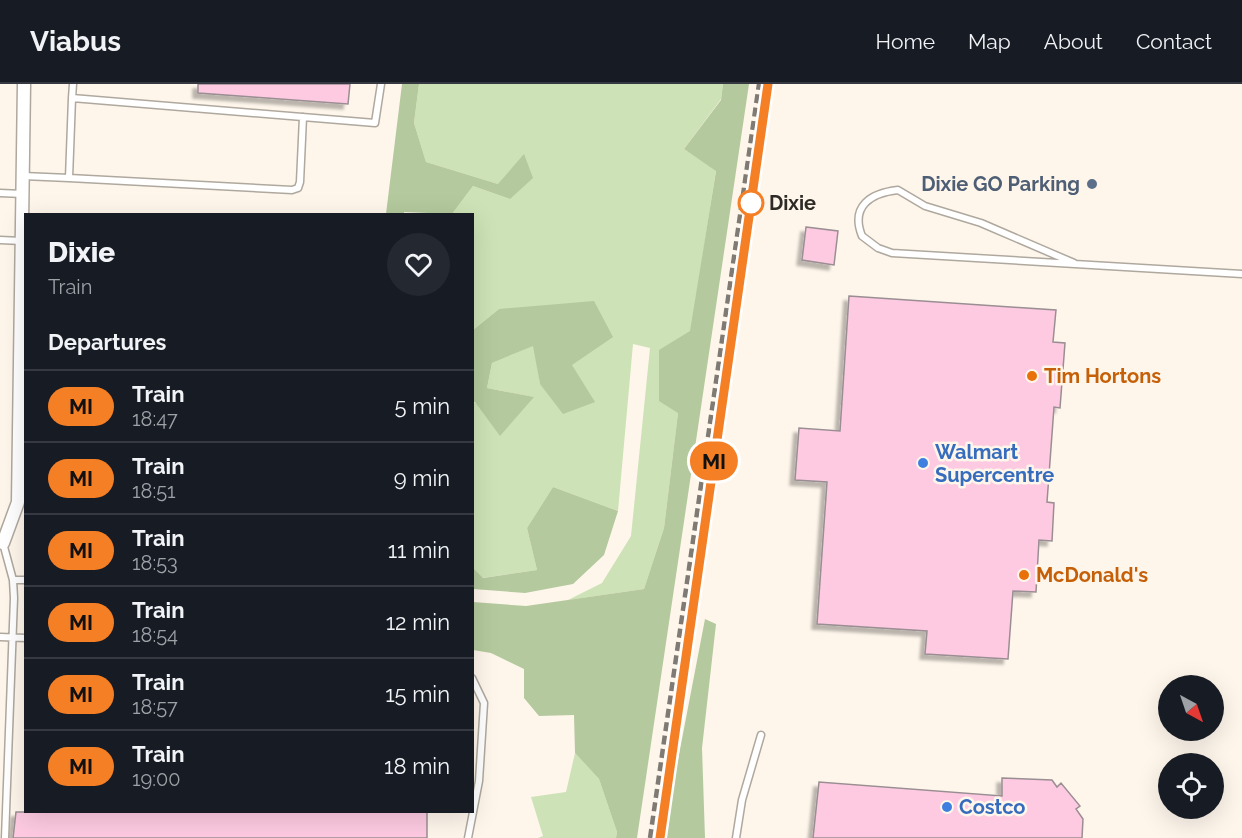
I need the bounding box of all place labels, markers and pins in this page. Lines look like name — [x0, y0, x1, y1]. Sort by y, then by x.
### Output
place label: Dixie GO Parking — [921, 172, 1080, 196]
marker: Dixie GO Parking — [1085, 177, 1099, 191]
marker: Dixie — [738, 190, 764, 216]
place label: Dixie — [769, 191, 816, 215]
place label: Tim Hortons — [1044, 364, 1161, 388]
marker: Tim Hortons — [1025, 369, 1039, 383]
place label: Walmart Supercentre — [935, 440, 1054, 487]
marker: Walmart Supercentre — [916, 456, 930, 470]
place label: McDonald's — [1036, 563, 1148, 587]
marker: McDonald's — [1017, 568, 1031, 582]
place label: Costco — [959, 795, 1025, 819]
marker: Costco — [940, 800, 954, 814]

